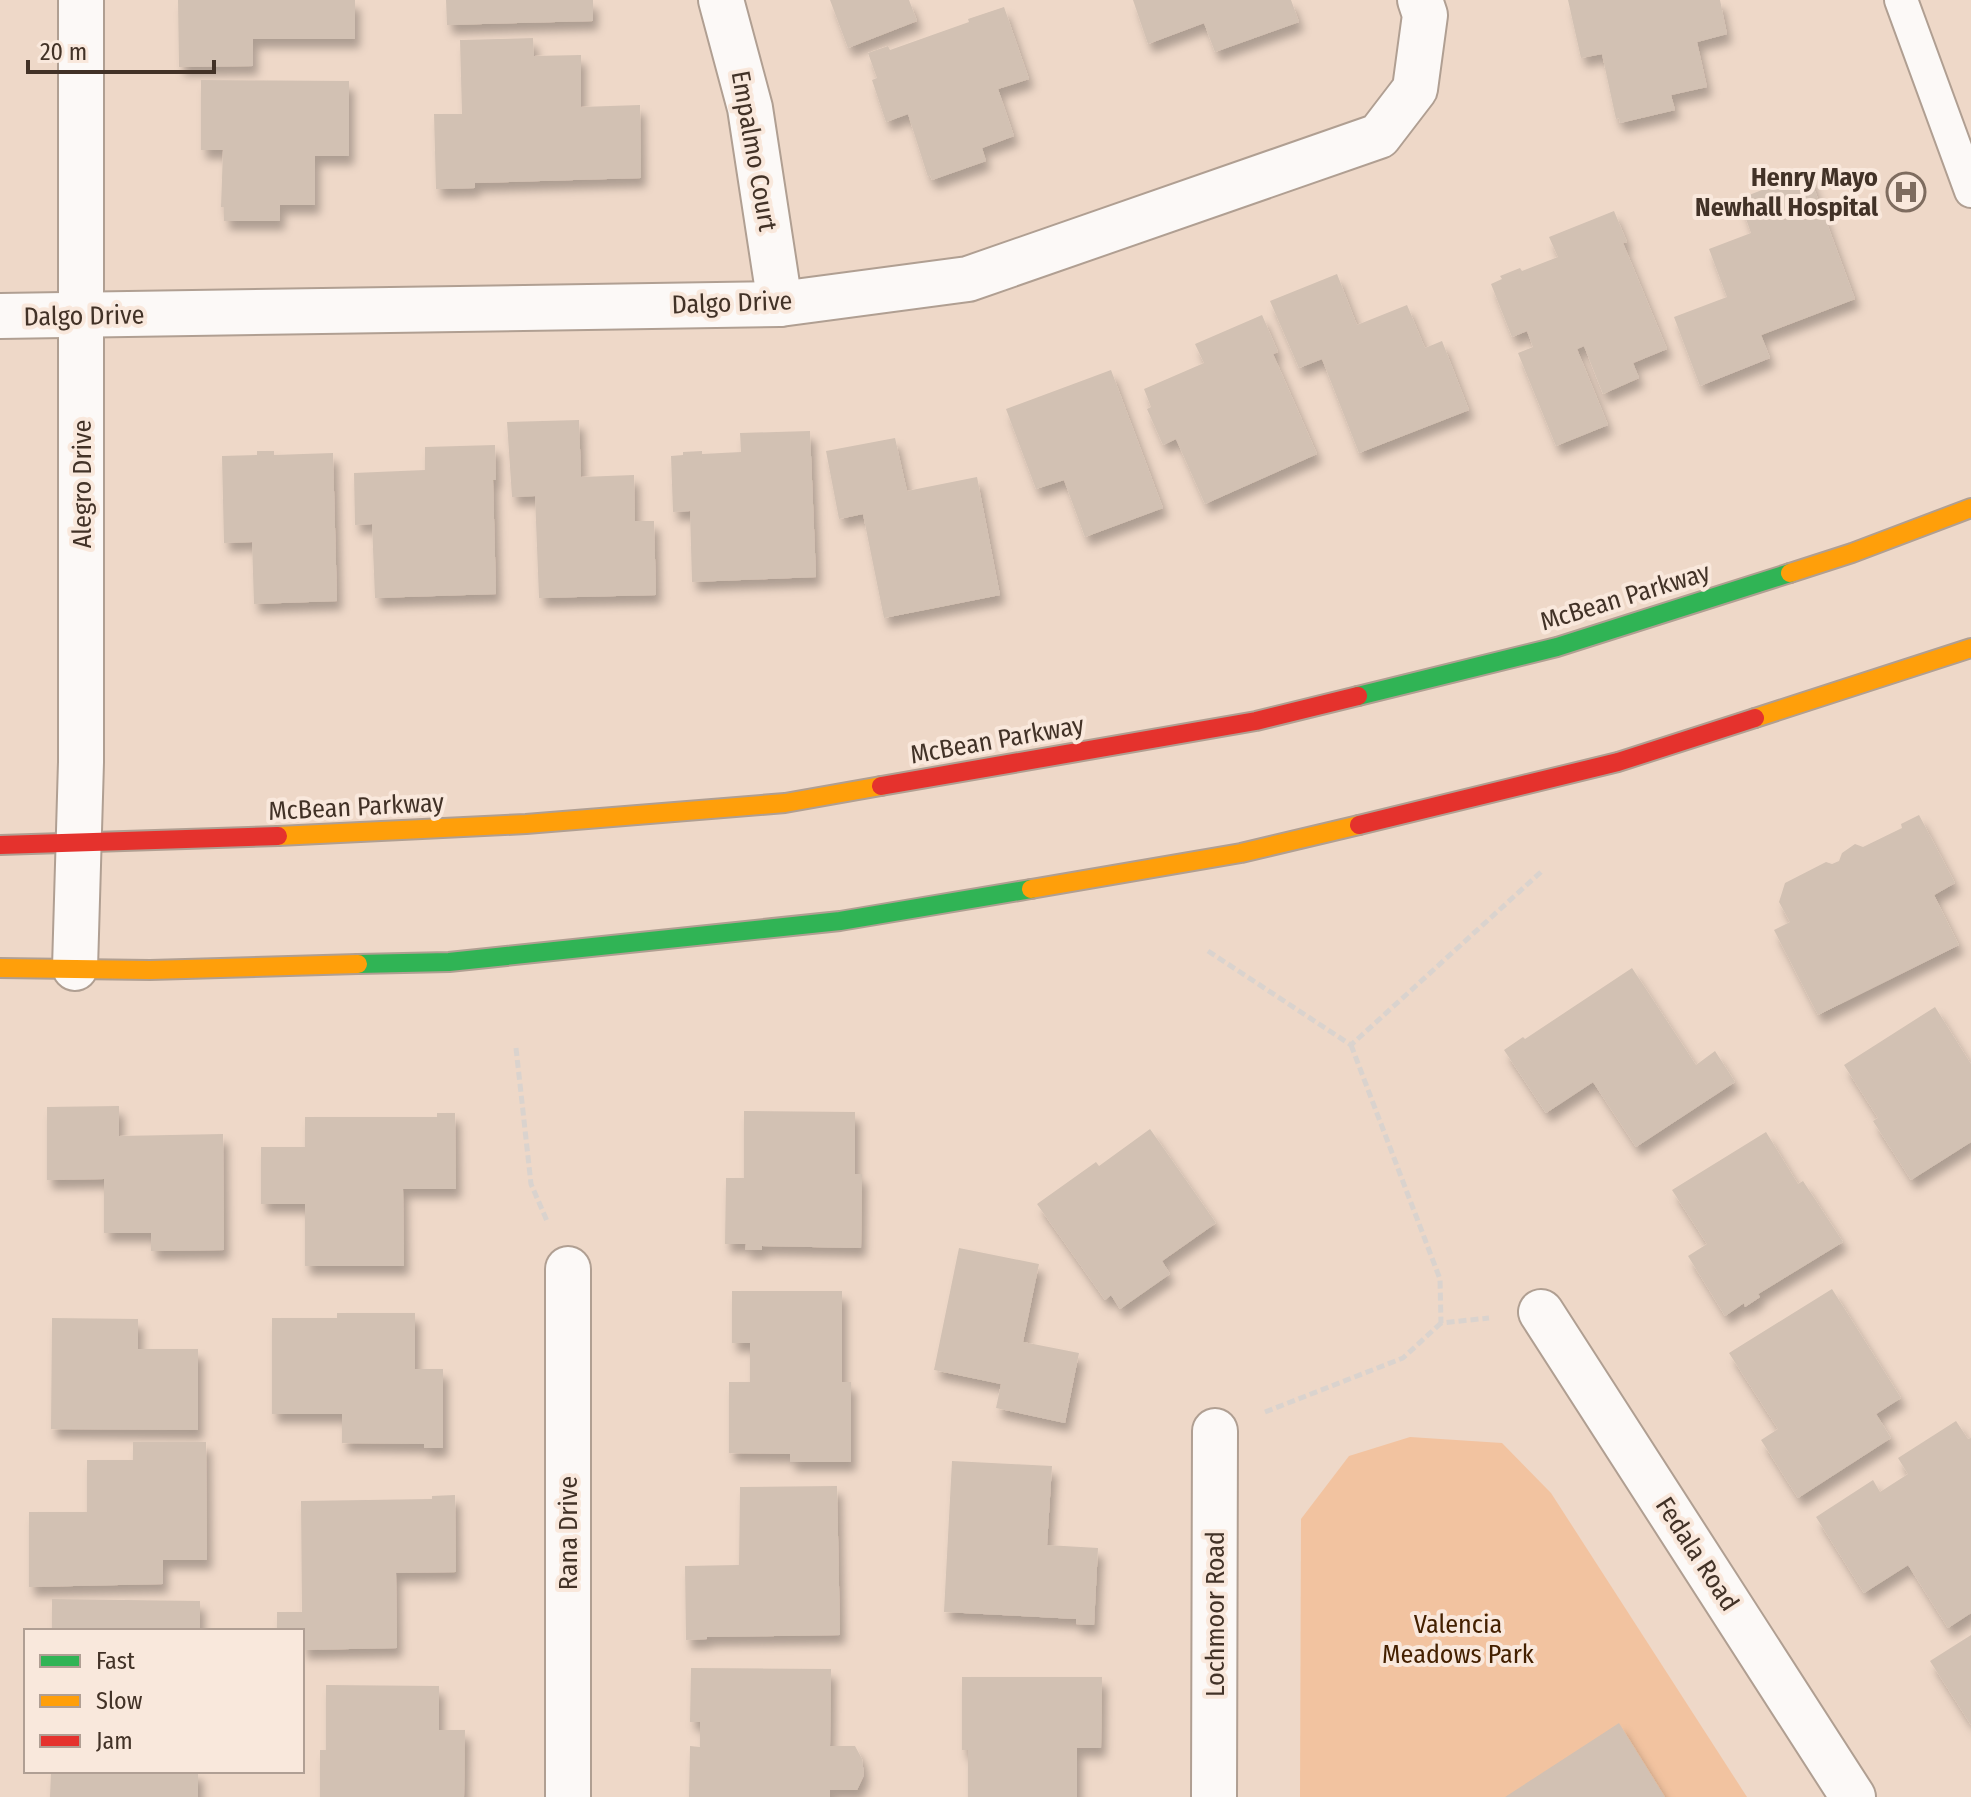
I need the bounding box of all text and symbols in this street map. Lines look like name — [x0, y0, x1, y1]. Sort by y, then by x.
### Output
scale bar — [28, 24, 214, 74]
text: 20 m — [40, 38, 87, 66]
street label: Empalmo Court — [725, 68, 783, 234]
place label: Henry Mayo Newhall Hospital — [1695, 162, 1879, 223]
hospital icon: Henry Mayo Newhall Hospital — [1885, 171, 1927, 213]
street label: Dalgo Drive — [671, 285, 793, 321]
street label: Dalgo Drive — [23, 299, 145, 333]
street label: Alegro Drive — [67, 420, 98, 548]
street label: McBean Parkway — [1536, 556, 1714, 638]
street label: McBean Parkway — [908, 709, 1087, 771]
street label: McBean Parkway — [267, 787, 445, 827]
street label: Rana Drive — [553, 1476, 584, 1590]
street label: Fedala Road — [1649, 1491, 1745, 1617]
street label: Lochmoor Road — [1200, 1531, 1231, 1697]
park label: Valencia Meadows Park — [1382, 1609, 1535, 1670]
legend — [24, 1629, 304, 1773]
text: Fast — [96, 1647, 135, 1675]
text: Slow — [96, 1687, 143, 1715]
text: Jam — [96, 1727, 133, 1755]

